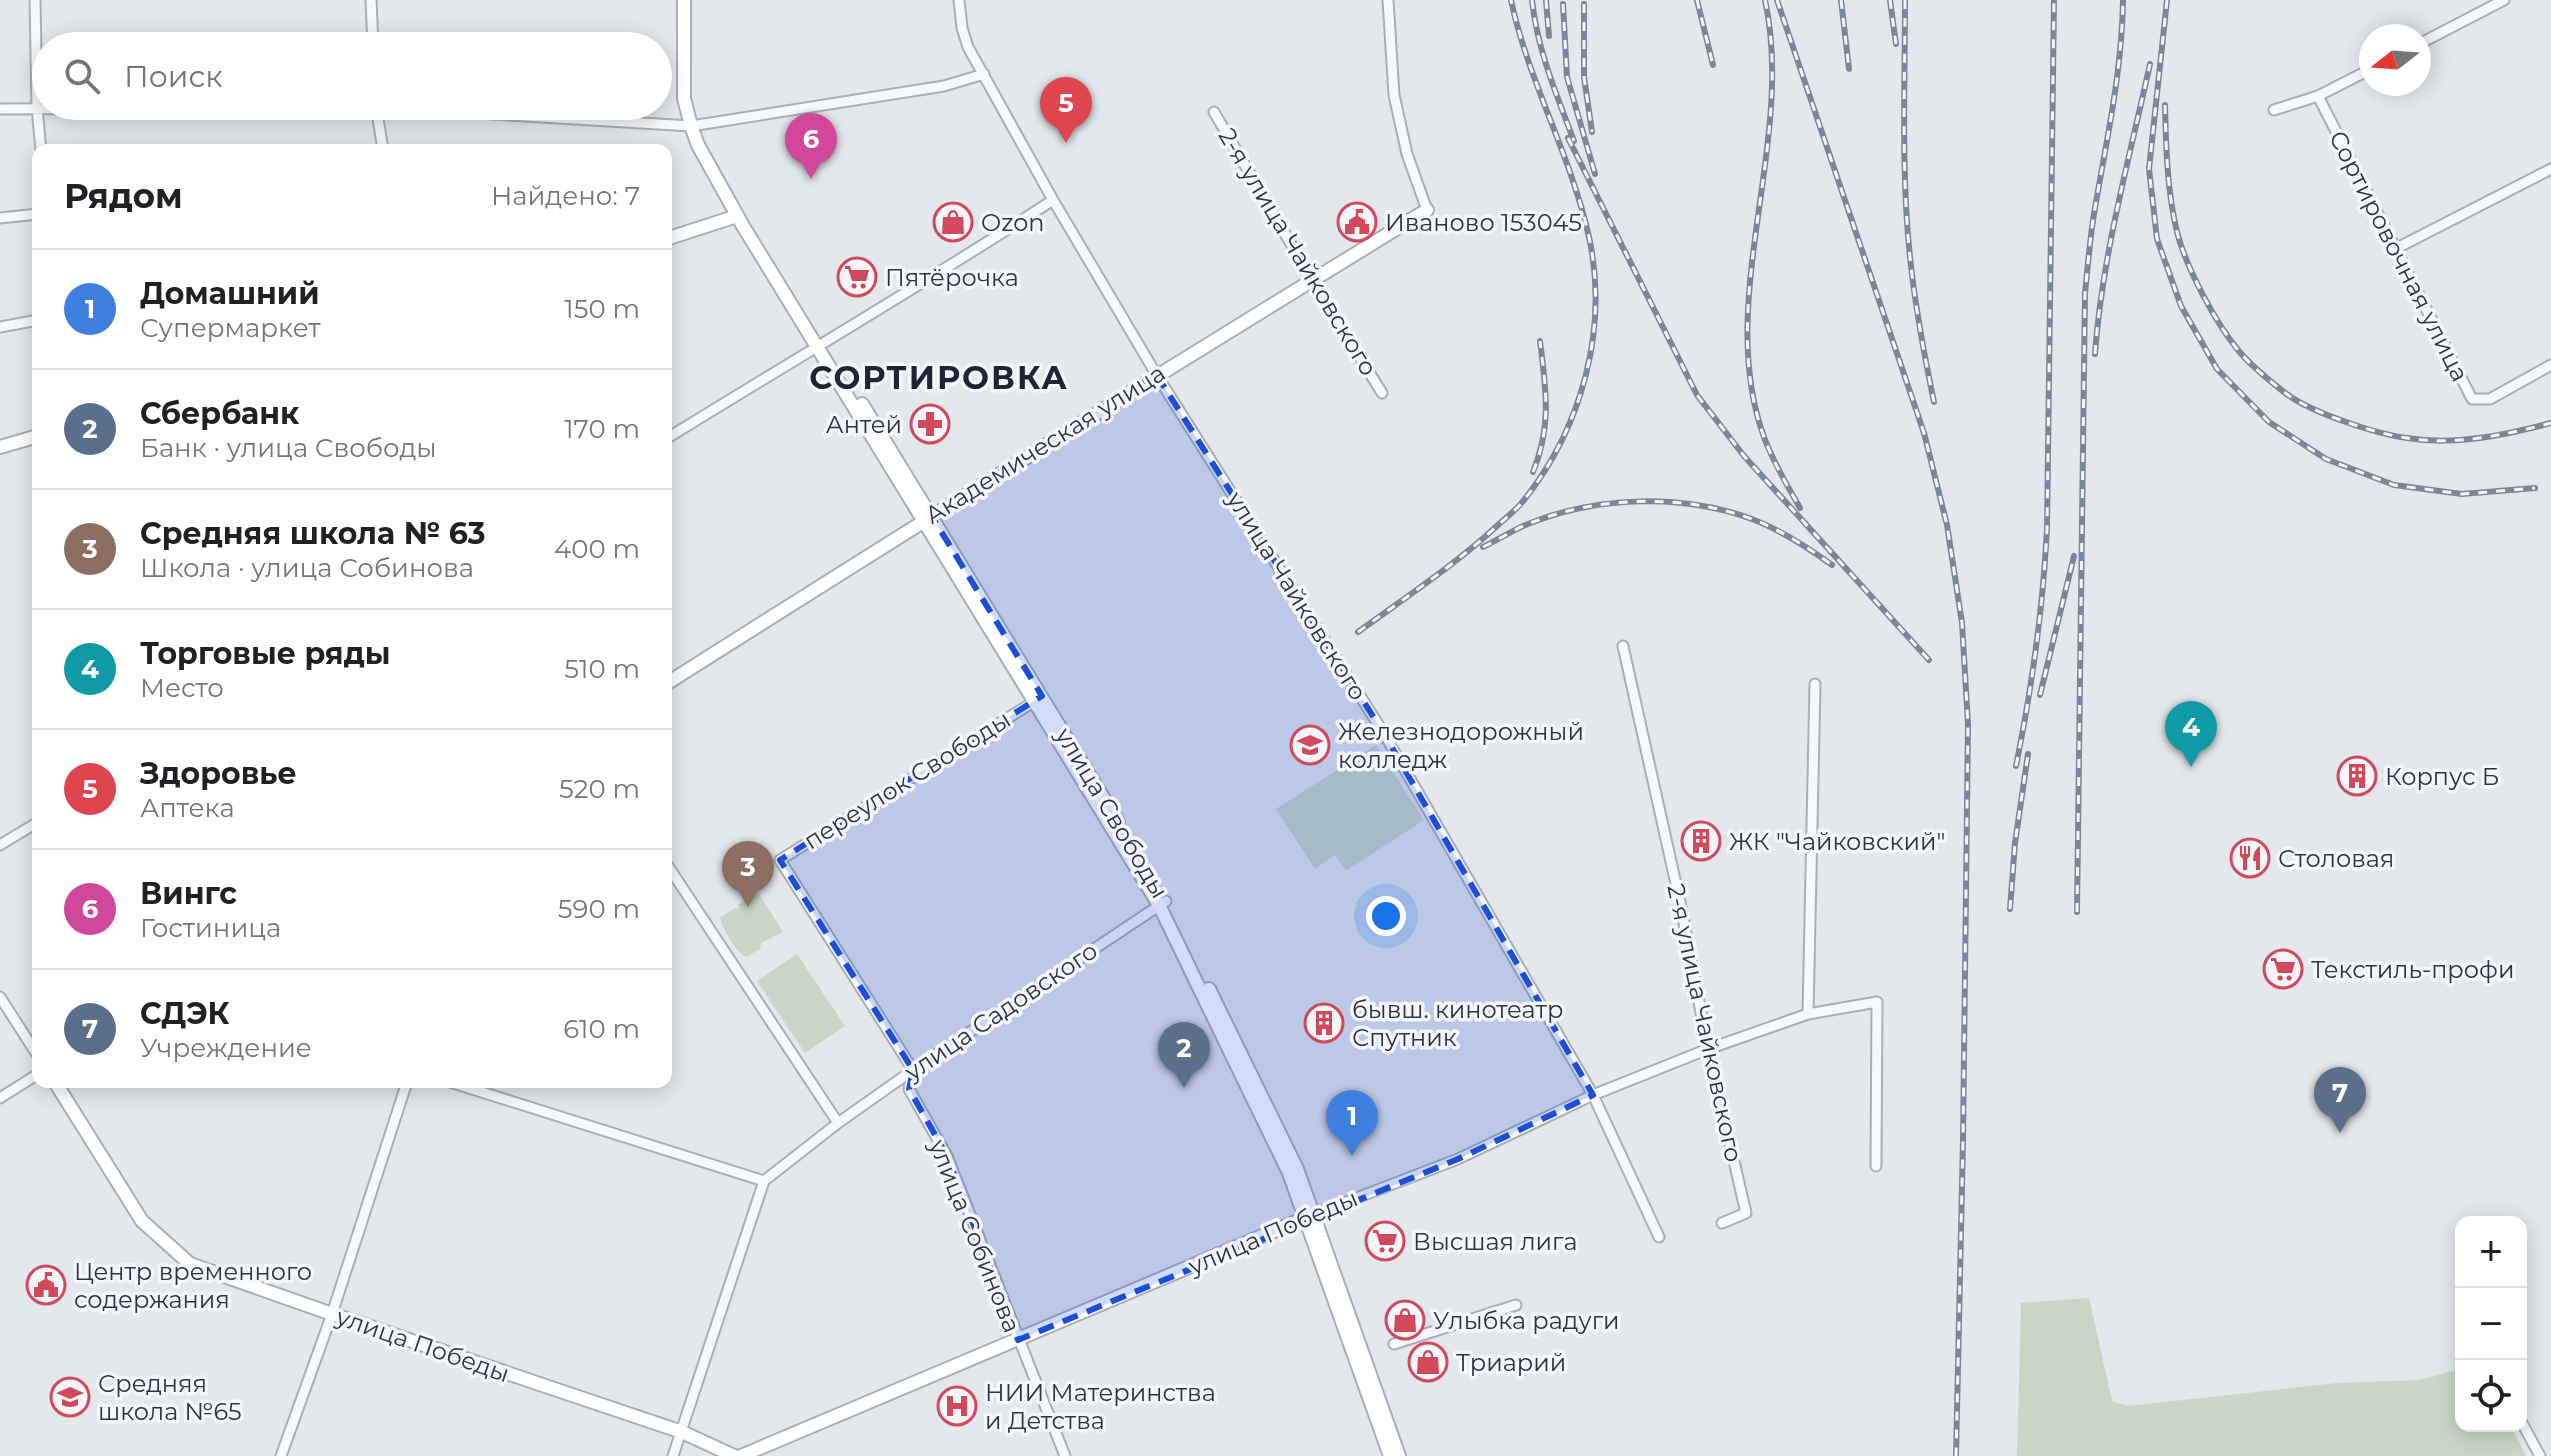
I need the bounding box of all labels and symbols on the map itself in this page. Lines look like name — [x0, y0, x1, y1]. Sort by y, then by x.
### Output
north arrow — [2359, 24, 2431, 96]
pin: 5 — [1040, 77, 1092, 143]
pin: 6 — [785, 113, 837, 179]
street label: 2-я улица Чайковского — [1213, 123, 1383, 381]
street label: Сортировочная улица — [2323, 126, 2475, 386]
shop icon: Ozon — [932, 201, 974, 243]
public building icon: Иваново 153045 — [1336, 201, 1378, 243]
place label: Ozon — [981, 208, 1044, 237]
place label: Иваново 153045 — [1385, 208, 1582, 237]
supermarket icon: Пятёрочка — [836, 256, 878, 298]
place label: Пятёрочка — [885, 263, 1019, 292]
district label: СОРТИРОВКА — [809, 358, 1069, 397]
street label: Академическая улица — [920, 358, 1170, 530]
pharmacy icon: Антей — [909, 403, 951, 445]
place label: Антей — [826, 410, 902, 439]
street label: улица Чайковского — [1220, 485, 1373, 706]
pin: 4 — [2165, 701, 2217, 767]
street label: переулок Свободы — [798, 705, 1016, 855]
place label: Железнодорожный колледж — [1338, 717, 1584, 774]
street label: улица Свободы — [1049, 722, 1174, 903]
school or university icon: Железнодорожный колледж — [1289, 724, 1331, 766]
building icon: Корпус Б — [2336, 755, 2378, 797]
place label: Корпус Б — [2385, 762, 2499, 791]
building icon: ЖК "Чайковский" — [1680, 820, 1722, 862]
place label: ЖК "Чайковский" — [1729, 827, 1945, 856]
restaurant icon: Столовая — [2229, 837, 2271, 879]
pin: 3 — [722, 841, 774, 907]
place label: Столовая — [2278, 844, 2394, 873]
street label: 2-я улица Чайковского — [1661, 881, 1749, 1165]
your location — [1366, 896, 1406, 936]
street label: улица Садовского — [898, 936, 1103, 1087]
supermarket icon: Текстиль-профи — [2262, 948, 2304, 990]
place label: Текстиль-профи — [2311, 955, 2514, 984]
place label: бывш. кинотеатр Спутник — [1352, 995, 1563, 1052]
building icon: бывш. кинотеатр Спутник — [1303, 1002, 1345, 1044]
pin: 2 — [1158, 1022, 1210, 1088]
pin: 7 — [2314, 1067, 2366, 1133]
pin: 1 — [1326, 1090, 1378, 1156]
street label: улица Собинова — [923, 1134, 1027, 1337]
street label: улица Победы — [1183, 1183, 1362, 1281]
supermarket icon: Высшая лига — [1364, 1220, 1406, 1262]
place label: Высшая лига — [1413, 1227, 1578, 1256]
place label: Центр временного содержания — [74, 1257, 312, 1314]
public building icon: Центр временного содержания — [25, 1264, 67, 1306]
shop icon: Улыбка радуги — [1384, 1299, 1426, 1341]
street label: улица Победы — [332, 1301, 513, 1388]
place label: Улыбка радуги — [1433, 1306, 1620, 1335]
shop icon: Триарий — [1407, 1341, 1449, 1383]
place label: Триарий — [1456, 1348, 1566, 1377]
place label: Средняя школа №65 — [98, 1369, 242, 1426]
school or university icon: Средняя школа №65 — [49, 1376, 91, 1418]
place label: НИИ Материнства и Детства — [985, 1378, 1216, 1435]
hospital icon: НИИ Материнства и Детства — [936, 1385, 978, 1427]

